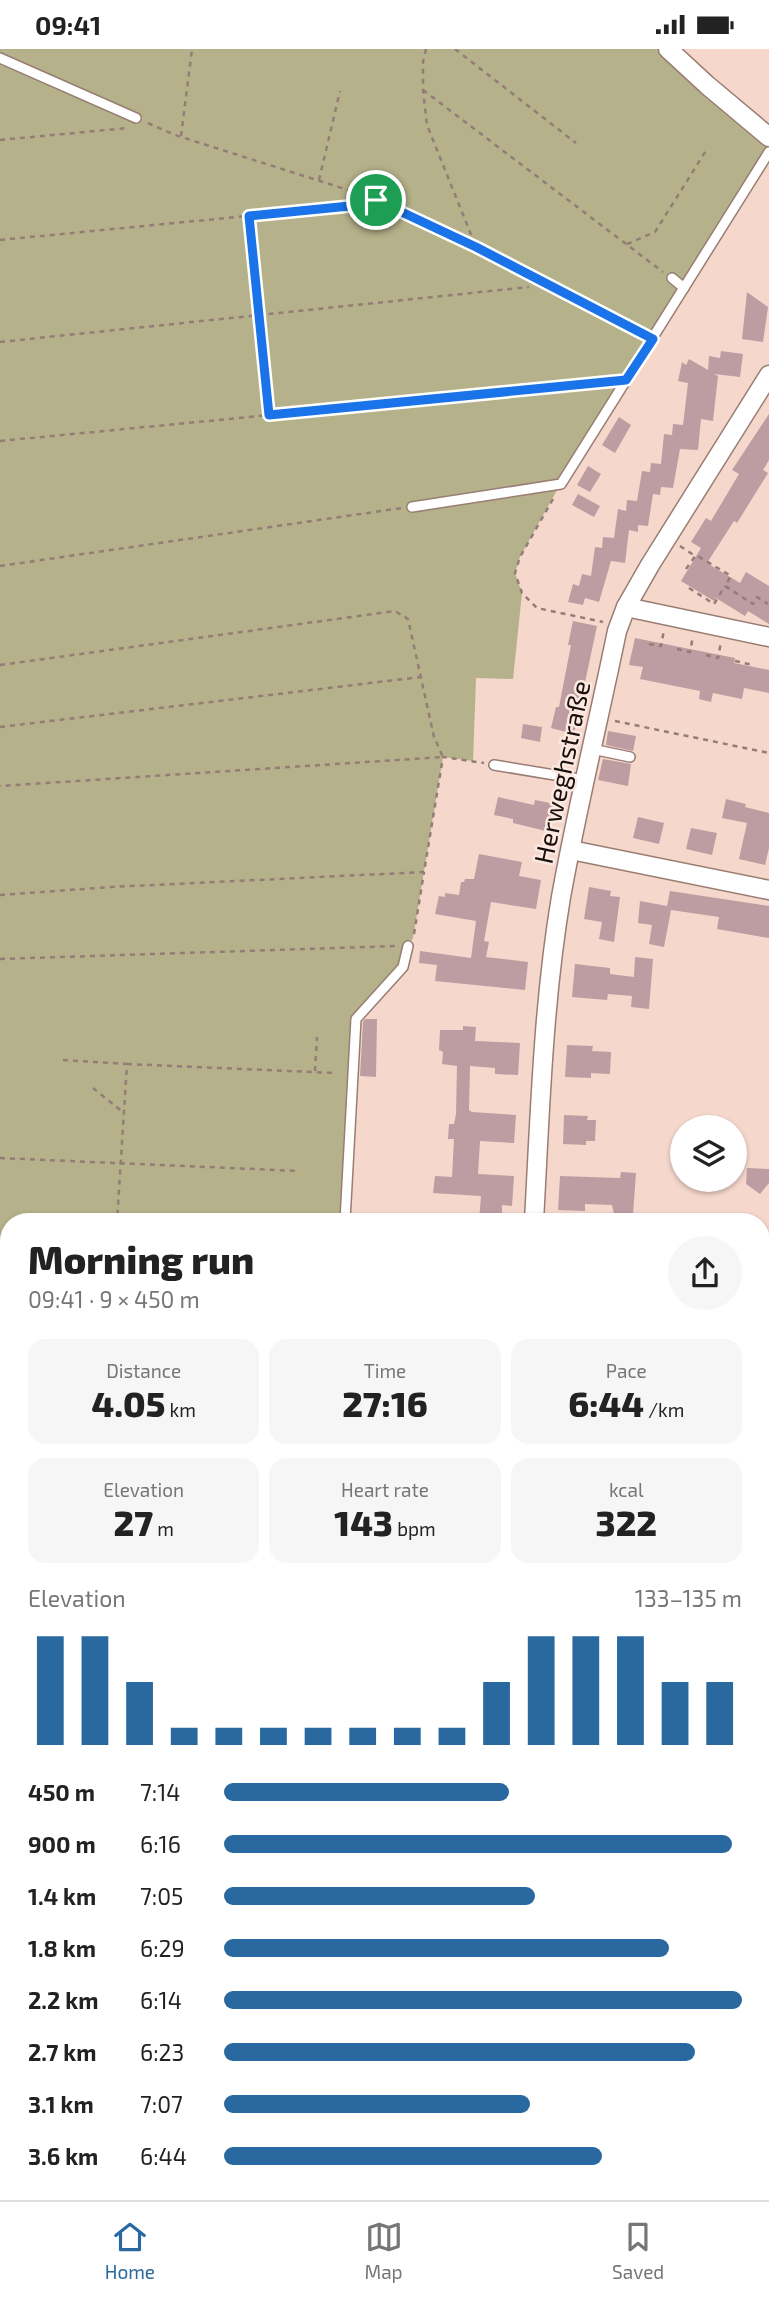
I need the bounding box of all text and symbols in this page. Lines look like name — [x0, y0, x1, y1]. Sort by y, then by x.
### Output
text: 09:41 — [35, 9, 101, 40]
pin — [346, 170, 406, 230]
icon: arrive — [357, 181, 395, 219]
street label: Herweghstraße — [527, 678, 595, 866]
map controls — [670, 1115, 747, 1192]
button: layers — [670, 1115, 747, 1192]
text: Morning run — [28, 1236, 254, 1282]
button: share — [668, 1236, 742, 1310]
text: 09:41 · 9 × 450 m — [28, 1285, 200, 1313]
text: Distance — [106, 1359, 181, 1382]
text: Time — [364, 1359, 406, 1382]
text: Pace — [606, 1359, 647, 1382]
text: 4.05 — [91, 1382, 165, 1424]
text: 27:16 — [342, 1382, 428, 1424]
text: 6:44 — [568, 1382, 644, 1424]
text: km — [165, 1398, 196, 1421]
text: /km — [644, 1398, 684, 1421]
text: Elevation — [103, 1478, 184, 1501]
text: Heart rate — [341, 1478, 429, 1501]
text: kcal — [609, 1478, 644, 1501]
text: 27 — [113, 1501, 153, 1543]
text: 143 — [334, 1501, 393, 1543]
text: 322 — [596, 1501, 657, 1543]
text: m — [153, 1517, 174, 1540]
text: bpm — [393, 1517, 436, 1540]
text: Elevation — [28, 1584, 126, 1612]
text: 133–135 m — [635, 1584, 742, 1612]
text: 450 m — [28, 1778, 95, 1806]
text: 7:14 — [140, 1778, 181, 1806]
text: 900 m — [28, 1830, 96, 1858]
text: 6:16 — [140, 1830, 181, 1858]
text: 1.4 km — [28, 1882, 96, 1910]
text: 7:05 — [140, 1882, 183, 1910]
text: 1.8 km — [28, 1934, 96, 1962]
text: 6:29 — [140, 1934, 185, 1962]
text: 2.2 km — [28, 1986, 98, 2014]
text: 6:14 — [140, 1986, 182, 2014]
text: 2.7 km — [28, 2038, 96, 2066]
text: 6:23 — [140, 2038, 184, 2066]
text: 3.1 km — [28, 2090, 94, 2118]
text: 7:07 — [140, 2090, 183, 2118]
text: 3.6 km — [28, 2142, 98, 2170]
text: 6:44 — [140, 2142, 187, 2170]
tab: Home — [105, 2218, 155, 2283]
tab: Map — [365, 2218, 403, 2283]
tab: Saved — [612, 2218, 664, 2283]

